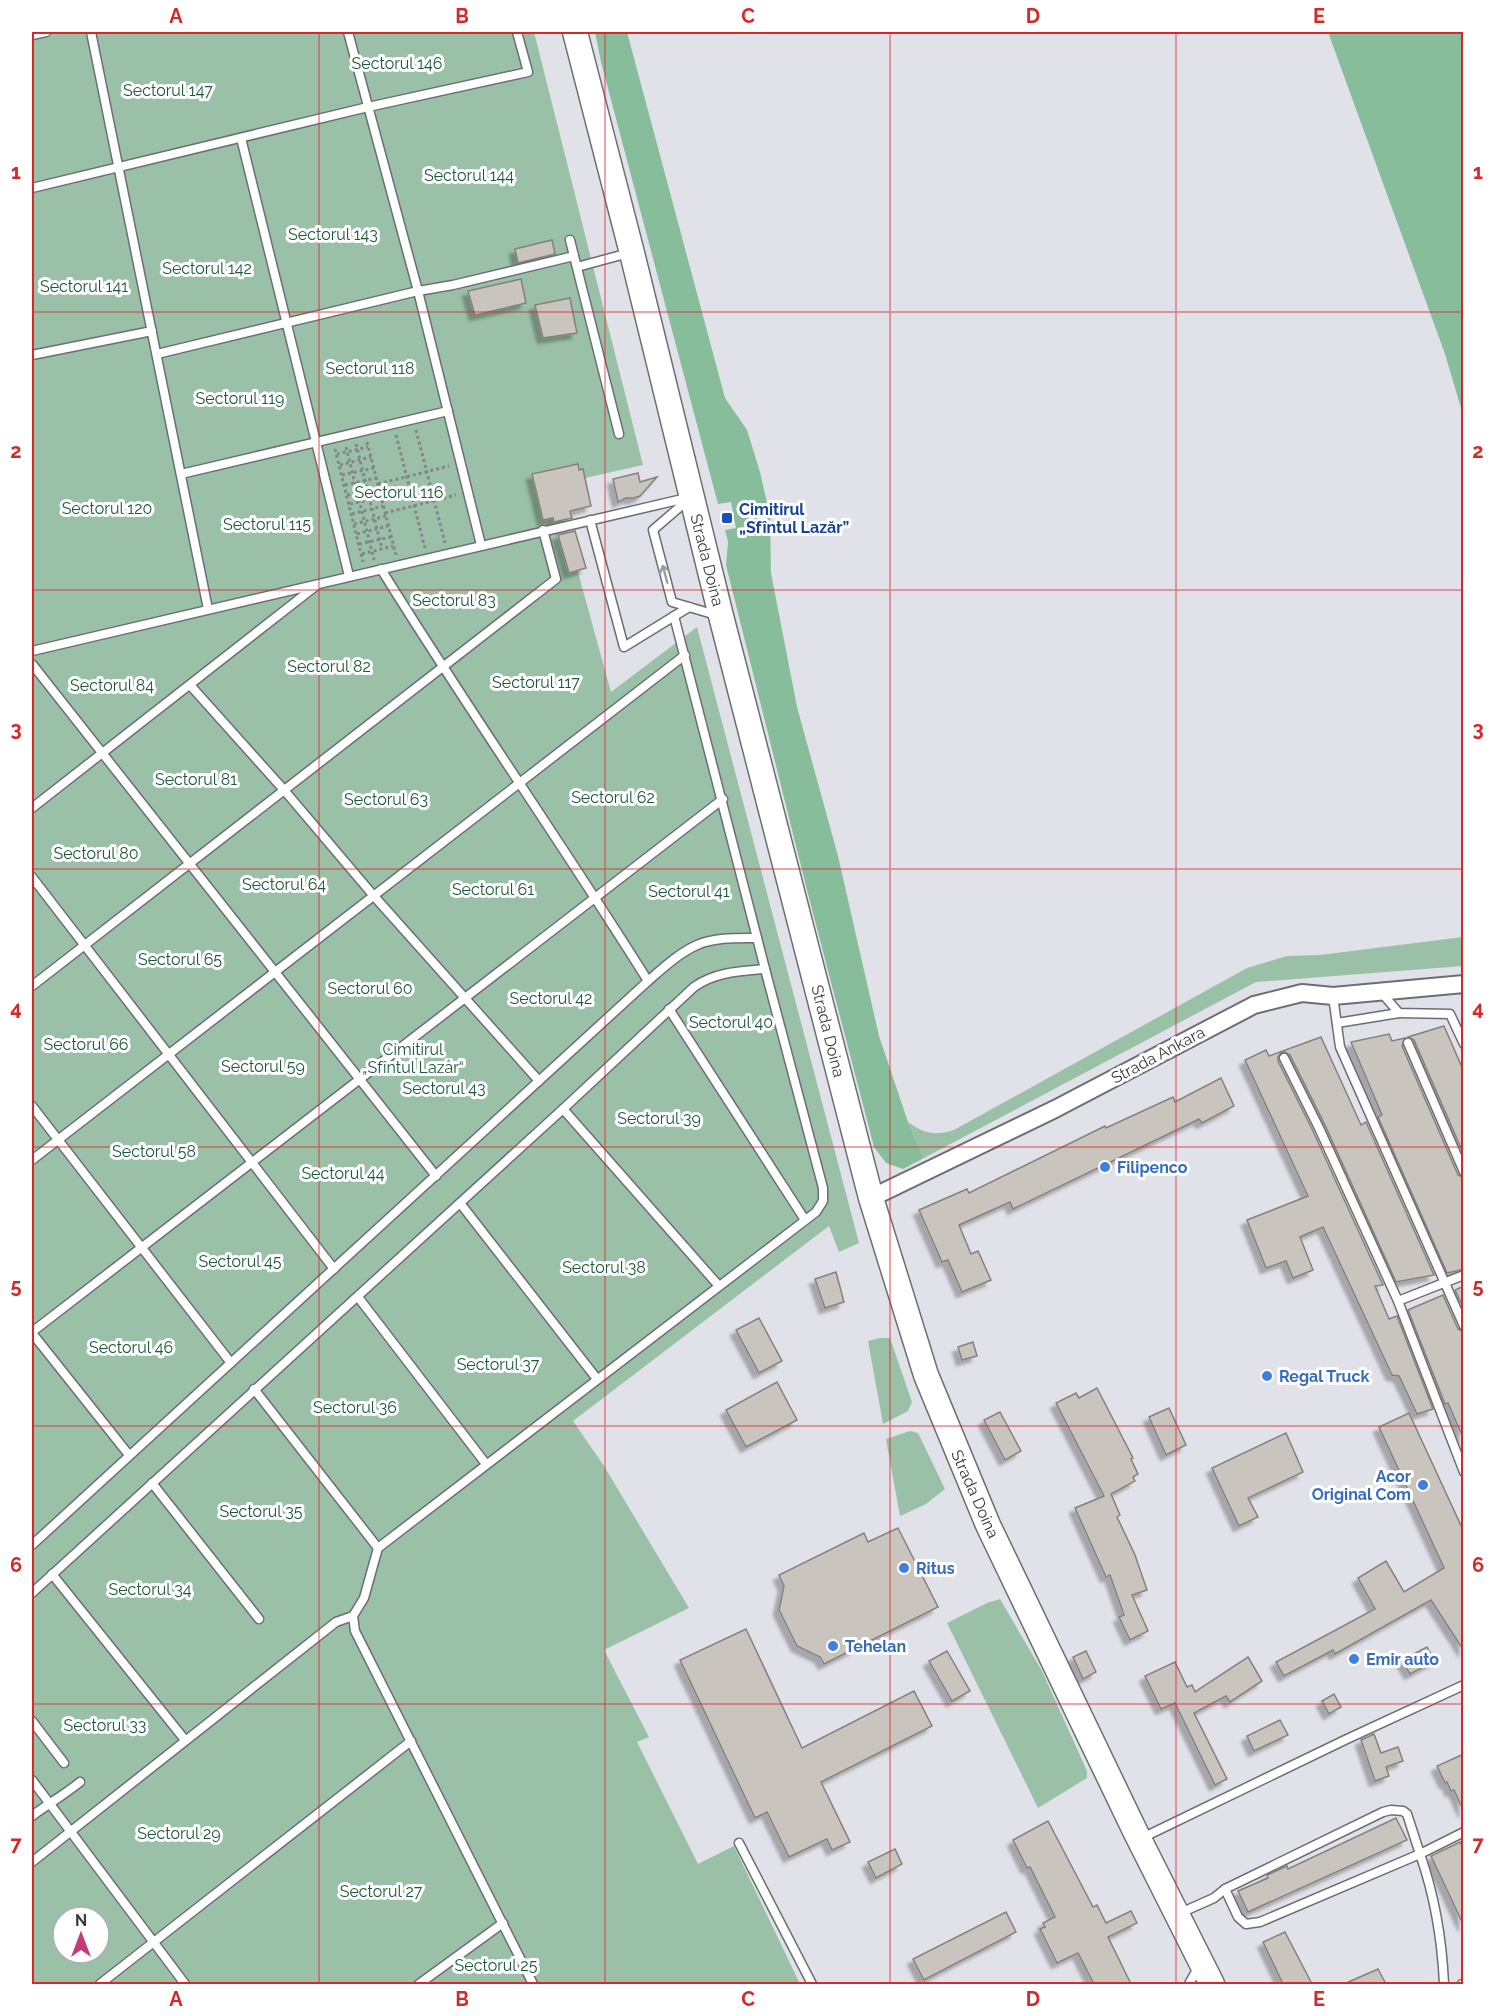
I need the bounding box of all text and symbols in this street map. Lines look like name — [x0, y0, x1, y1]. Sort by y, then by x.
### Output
text: A — [169, 4, 183, 28]
text: B — [455, 4, 469, 28]
text: C — [741, 4, 755, 28]
text: D — [1026, 4, 1040, 28]
text: E — [1313, 4, 1325, 28]
park label: Sectorul 146 — [352, 54, 442, 73]
park label: Sectorul 147 — [123, 81, 213, 100]
text: 1 — [11, 160, 21, 184]
text: 1 — [1473, 160, 1483, 184]
park label: Sectorul 144 — [424, 166, 514, 185]
park label: Sectorul 143 — [288, 225, 378, 244]
park label: Sectorul 142 — [162, 259, 252, 278]
park label: Sectorul 141 — [40, 277, 128, 296]
park label: Sectorul 118 — [326, 359, 414, 378]
park label: Sectorul 119 — [196, 389, 284, 408]
text: 2 — [10, 439, 22, 463]
text: 2 — [1472, 439, 1484, 463]
park label: Sectorul 116 — [354, 483, 444, 502]
park label: Sectorul 120 — [62, 499, 152, 518]
place label: Cimitirul „Sfîntul Lazăr” — [739, 500, 849, 537]
marker: Cimitirul „Sfîntul Lazăr” — [720, 511, 734, 525]
street label: Strada Doina — [686, 512, 728, 608]
park label: Sectorul 115 — [223, 515, 311, 534]
one-way arrow — [659, 565, 670, 584]
park label: Sectorul 83 — [412, 591, 496, 610]
park label: Sectorul 82 — [287, 657, 371, 676]
park label: Sectorul 117 — [492, 673, 580, 692]
park label: Sectorul 84 — [70, 676, 154, 695]
text: 3 — [10, 717, 22, 741]
text: 3 — [1472, 717, 1484, 741]
park label: Sectorul 81 — [155, 770, 237, 789]
park label: Sectorul 62 — [571, 788, 655, 807]
park label: Sectorul 63 — [344, 790, 428, 809]
park label: Sectorul 80 — [54, 844, 138, 863]
park label: Sectorul 64 — [242, 875, 326, 894]
park label: Sectorul 61 — [452, 880, 534, 899]
park label: Sectorul 41 — [648, 882, 730, 901]
park label: Sectorul 65 — [138, 950, 222, 969]
park label: Sectorul 60 — [327, 979, 413, 998]
street label: Strada Doina — [807, 983, 849, 1079]
park label: Sectorul 42 — [510, 989, 592, 1008]
text: 4 — [10, 996, 22, 1020]
text: 4 — [1472, 996, 1484, 1020]
park label: Sectorul 40 — [689, 1013, 773, 1032]
street label: Strada Ankara — [1108, 1022, 1208, 1088]
park label: Sectorul 66 — [44, 1035, 129, 1054]
park label: Cimitirul „Sfîntul Lazăr“ — [362, 1040, 464, 1077]
park label: Sectorul 59 — [221, 1057, 305, 1076]
park label: Sectorul 43 — [403, 1079, 485, 1098]
park label: Sectorul 39 — [617, 1109, 701, 1128]
park label: Sectorul 58 — [112, 1142, 196, 1161]
place label: Filipenco — [1117, 1158, 1188, 1177]
marker: Filipenco — [1098, 1160, 1112, 1174]
park label: Sectorul 44 — [301, 1164, 385, 1183]
park label: Sectorul 45 — [198, 1252, 282, 1271]
park label: Sectorul 38 — [562, 1258, 646, 1277]
text: 5 — [10, 1274, 22, 1298]
text: 5 — [1472, 1274, 1484, 1298]
park label: Sectorul 46 — [89, 1338, 173, 1357]
park label: Sectorul 37 — [457, 1355, 540, 1374]
place label: Regal Truck — [1279, 1367, 1369, 1386]
marker: Regal Truck — [1260, 1369, 1274, 1383]
park label: Sectorul 36 — [313, 1398, 397, 1417]
street label: Strada Doina — [947, 1447, 1003, 1541]
place label: Acor Original Com — [1312, 1467, 1411, 1504]
marker: Acor Original Com — [1416, 1478, 1430, 1492]
park label: Sectorul 35 — [220, 1502, 303, 1521]
text: 6 — [10, 1553, 22, 1577]
text: 6 — [1472, 1553, 1484, 1577]
place label: Ritus — [916, 1559, 955, 1578]
marker: Ritus — [897, 1561, 911, 1575]
park label: Sectorul 34 — [109, 1580, 192, 1599]
place label: Tehelan — [845, 1637, 906, 1656]
marker: Tehelan — [826, 1639, 840, 1653]
place label: Emir auto — [1366, 1650, 1439, 1669]
marker: Emir auto — [1347, 1652, 1361, 1666]
park label: Sectorul 33 — [64, 1716, 146, 1735]
park label: Sectorul 29 — [137, 1824, 221, 1843]
text: 7 — [10, 1832, 22, 1856]
text: 7 — [1472, 1832, 1484, 1856]
park label: Sectorul 27 — [340, 1882, 423, 1901]
north arrow — [51, 1905, 111, 1965]
text: N — [75, 1911, 87, 1930]
park label: Sectorul 25 — [455, 1956, 538, 1975]
text: A — [169, 1987, 183, 2011]
text: B — [455, 1987, 469, 2011]
text: C — [741, 1987, 755, 2011]
text: D — [1026, 1987, 1040, 2011]
text: E — [1313, 1987, 1325, 2011]

